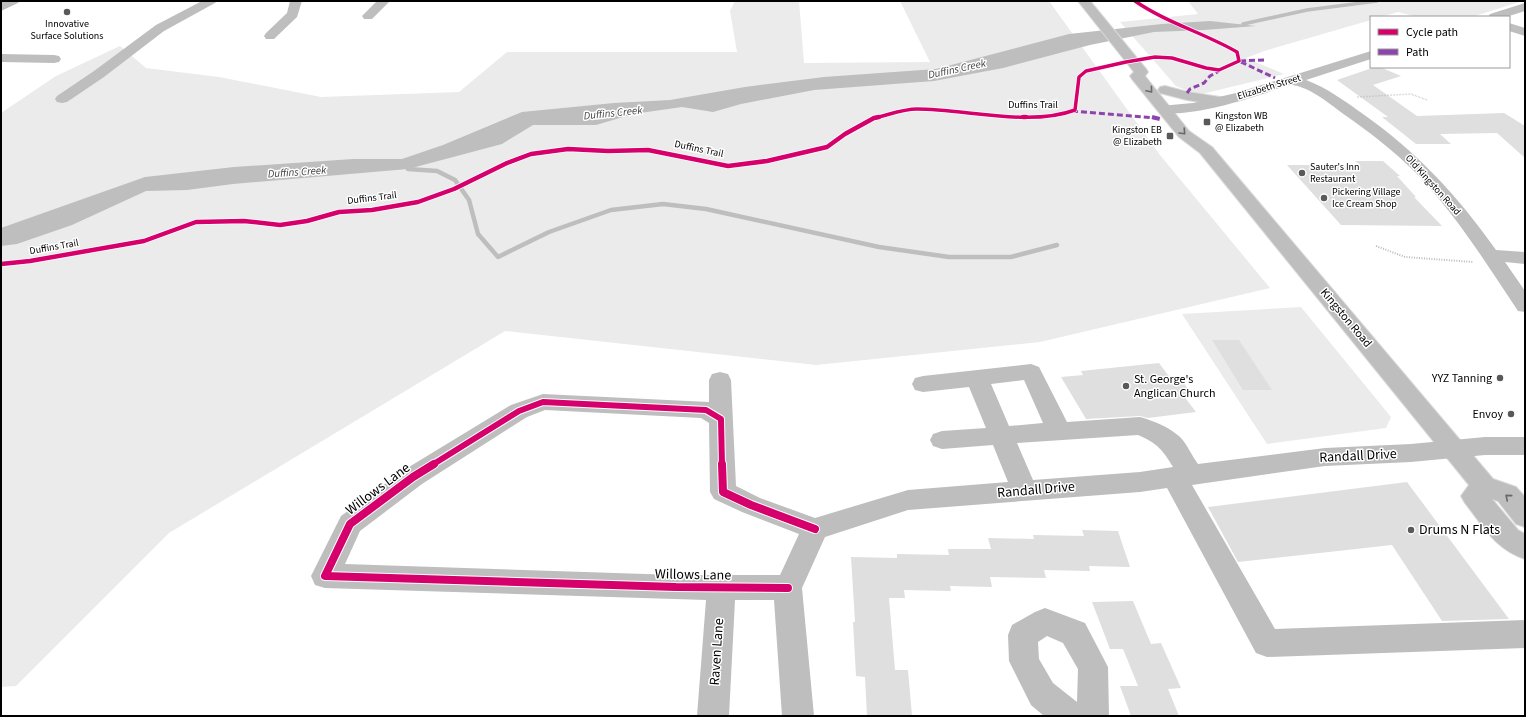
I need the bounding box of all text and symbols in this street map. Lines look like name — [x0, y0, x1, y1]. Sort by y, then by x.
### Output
marker: Innovative Surface Solutions — [62, 7, 72, 17]
legend — [1370, 16, 1510, 68]
place label: Innovative Surface Solutions — [31, 17, 104, 43]
text: Cycle path — [1406, 24, 1458, 41]
text: Path — [1406, 44, 1429, 61]
water label: Duffins Creek — [927, 55, 988, 82]
street label: Elizabeth Street — [1236, 71, 1303, 103]
one-way arrow — [1145, 86, 1152, 93]
street label: Duffins Trail — [1008, 98, 1058, 112]
water label: Duffins Creek — [583, 102, 644, 124]
place label: Kingston WB @ Elizabeth — [1215, 109, 1268, 135]
marker: Kingston WB @ Elizabeth — [1202, 117, 1212, 127]
place label: Kingston EB @ Elizabeth — [1112, 123, 1162, 149]
one-way arrow — [1179, 127, 1186, 135]
marker: Kingston EB @ Elizabeth — [1165, 131, 1175, 141]
street label: Duffins Trail — [673, 137, 725, 161]
street label: Old Kingston Road — [1402, 152, 1464, 218]
place label: Sauter's Inn Restaurant — [1310, 160, 1360, 186]
water label: Duffins Creek — [267, 162, 328, 182]
marker: Sauter's Inn Restaurant — [1297, 168, 1307, 178]
place label: Pickering Village Ice Cream Shop — [1332, 185, 1401, 211]
street label: Duffins Trail — [346, 188, 398, 208]
marker: Pickering Village Ice Cream Shop — [1319, 193, 1329, 203]
street label: Duffins Trail — [28, 236, 80, 258]
street label: Kingston Road — [1316, 285, 1376, 351]
place label: YYZ Tanning — [1431, 370, 1492, 387]
place label: St. George's Anglican Church — [1134, 371, 1215, 402]
marker: YYZ Tanning — [1495, 373, 1505, 383]
marker: St. George's Anglican Church — [1121, 381, 1131, 391]
place label: Envoy — [1472, 406, 1503, 423]
marker: Envoy — [1506, 409, 1516, 419]
street label: Randall Drive — [1319, 444, 1397, 468]
street label: Willows Lane — [342, 458, 415, 520]
street label: Randall Drive — [996, 477, 1076, 503]
one-way arrow — [1505, 495, 1512, 502]
place label: Drums N Flats — [1419, 520, 1500, 540]
marker: Drums N Flats — [1406, 525, 1416, 535]
street label: Willows Lane — [655, 564, 731, 586]
street label: Raven Lane — [705, 618, 729, 686]

